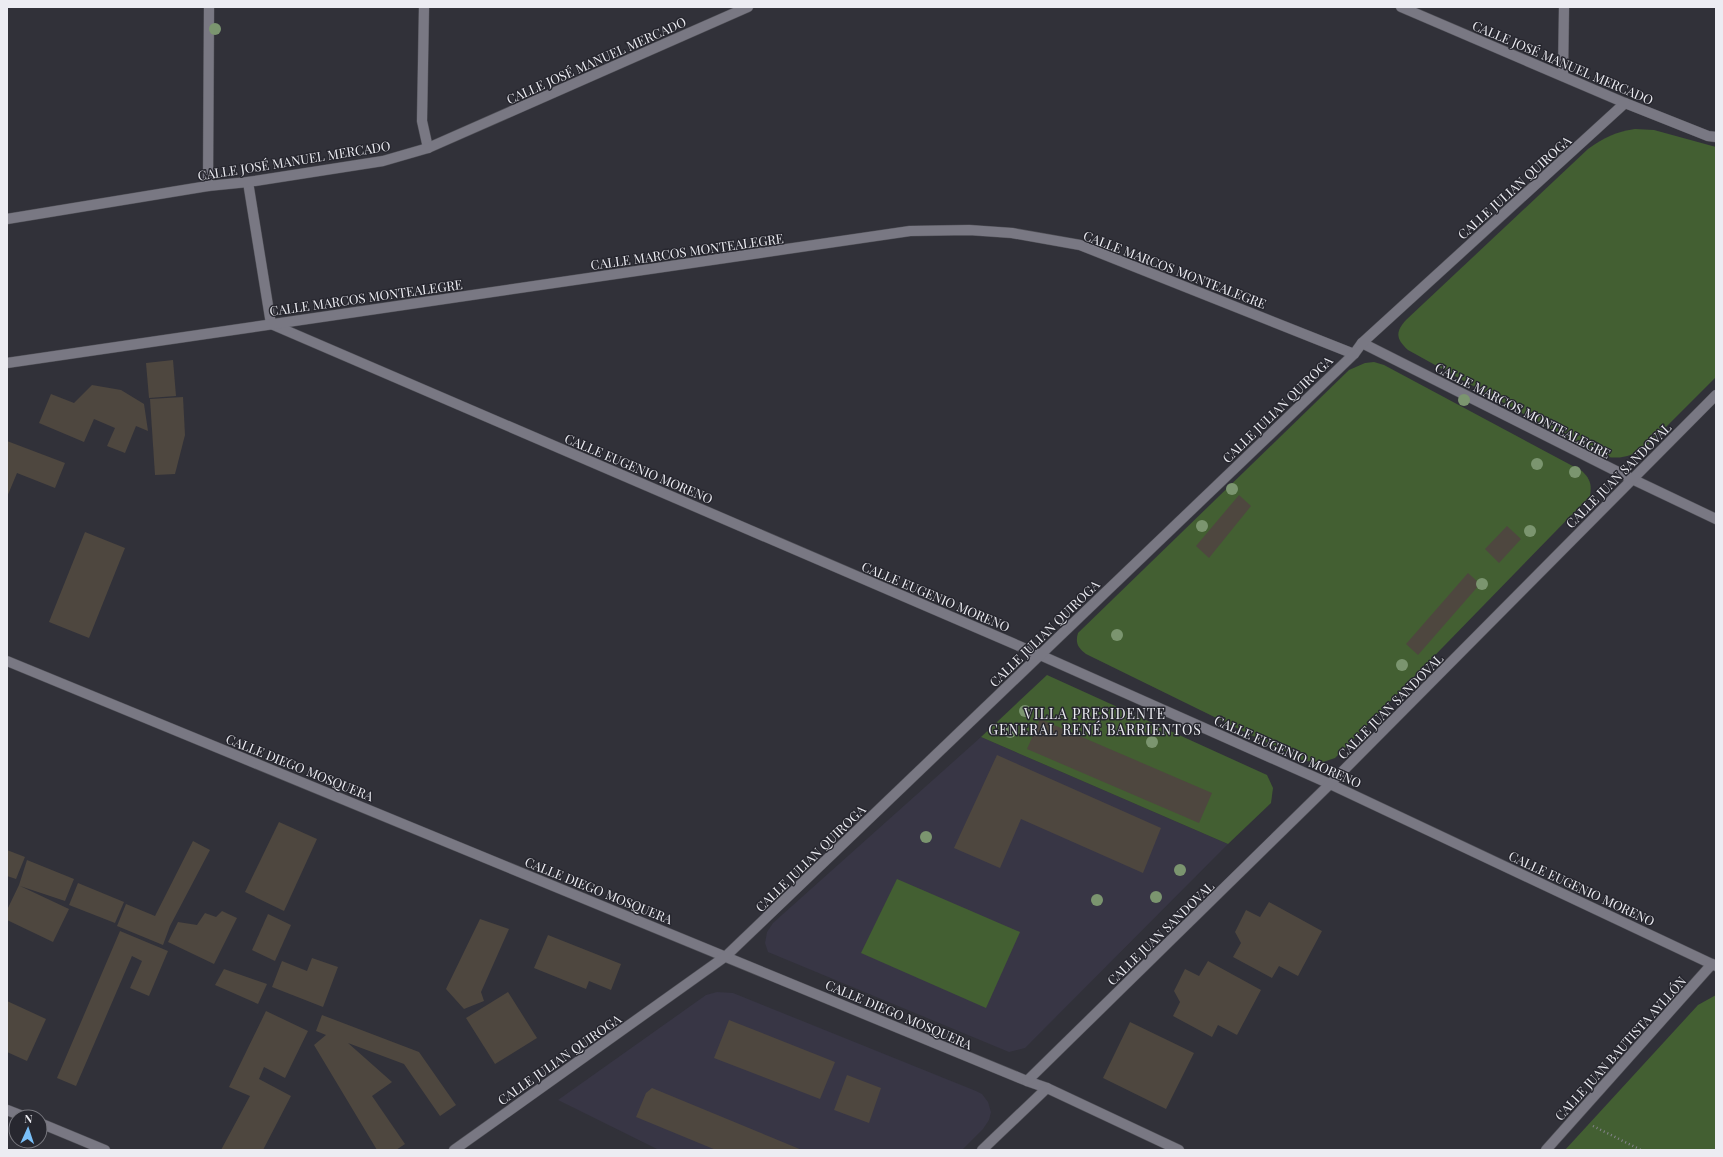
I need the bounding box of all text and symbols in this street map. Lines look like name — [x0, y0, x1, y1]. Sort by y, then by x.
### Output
street label: CALLE JOSÉ MANUEL MERCADO — [504, 13, 688, 107]
street label: CALLE JOSÉ MANUEL MERCADO — [1470, 16, 1656, 108]
street label: CALLE JULIAN QUIROGA — [1454, 131, 1575, 243]
street label: CALLE JOSÉ MANUEL MERCADO — [196, 136, 392, 184]
street label: CALLE MARCOS MONTEALEGRE — [1081, 226, 1269, 312]
street label: CALLE MARCOS MONTEALEGRE — [589, 229, 785, 273]
street label: CALLE MARCOS MONTEALEGRE — [268, 275, 464, 319]
street label: CALLE JULIAN QUIROGA — [1218, 351, 1336, 466]
street label: CALLE MARCOS MONTEALEGRE — [1432, 358, 1614, 462]
street label: CALLE JUAN SANDOVAL — [1562, 418, 1675, 531]
street label: CALLE EUGENIO MORENO — [562, 429, 716, 507]
street label: CALLE EUGENIO MORENO — [859, 557, 1013, 635]
street label: CALLE JULIAN QUIROGA — [985, 575, 1103, 690]
street label: CALLE JUAN SANDOVAL — [1334, 649, 1447, 762]
district label: VILLA PRESIDENTE GENERAL RENÉ BARRIENTOS — [988, 704, 1202, 739]
street label: CALLE EUGENIO MORENO — [1212, 711, 1364, 791]
street label: CALLE DIEGO MOSQUERA — [224, 730, 377, 805]
street label: CALLE JULIAN QUIROGA — [751, 800, 869, 915]
street label: CALLE EUGENIO MORENO — [1506, 847, 1658, 929]
street label: CALLE DIEGO MOSQUERA — [523, 853, 676, 928]
street label: CALLE JUAN SANDOVAL — [1103, 877, 1217, 989]
street label: CALLE JUAN BAUTISTA AYLLÓN — [1551, 972, 1689, 1124]
street label: CALLE DIEGO MOSQUERA — [823, 975, 976, 1053]
street label: CALLE JULIAN QUIROGA — [494, 1009, 625, 1108]
north arrow — [8, 1109, 48, 1149]
text: N — [24, 1111, 33, 1126]

